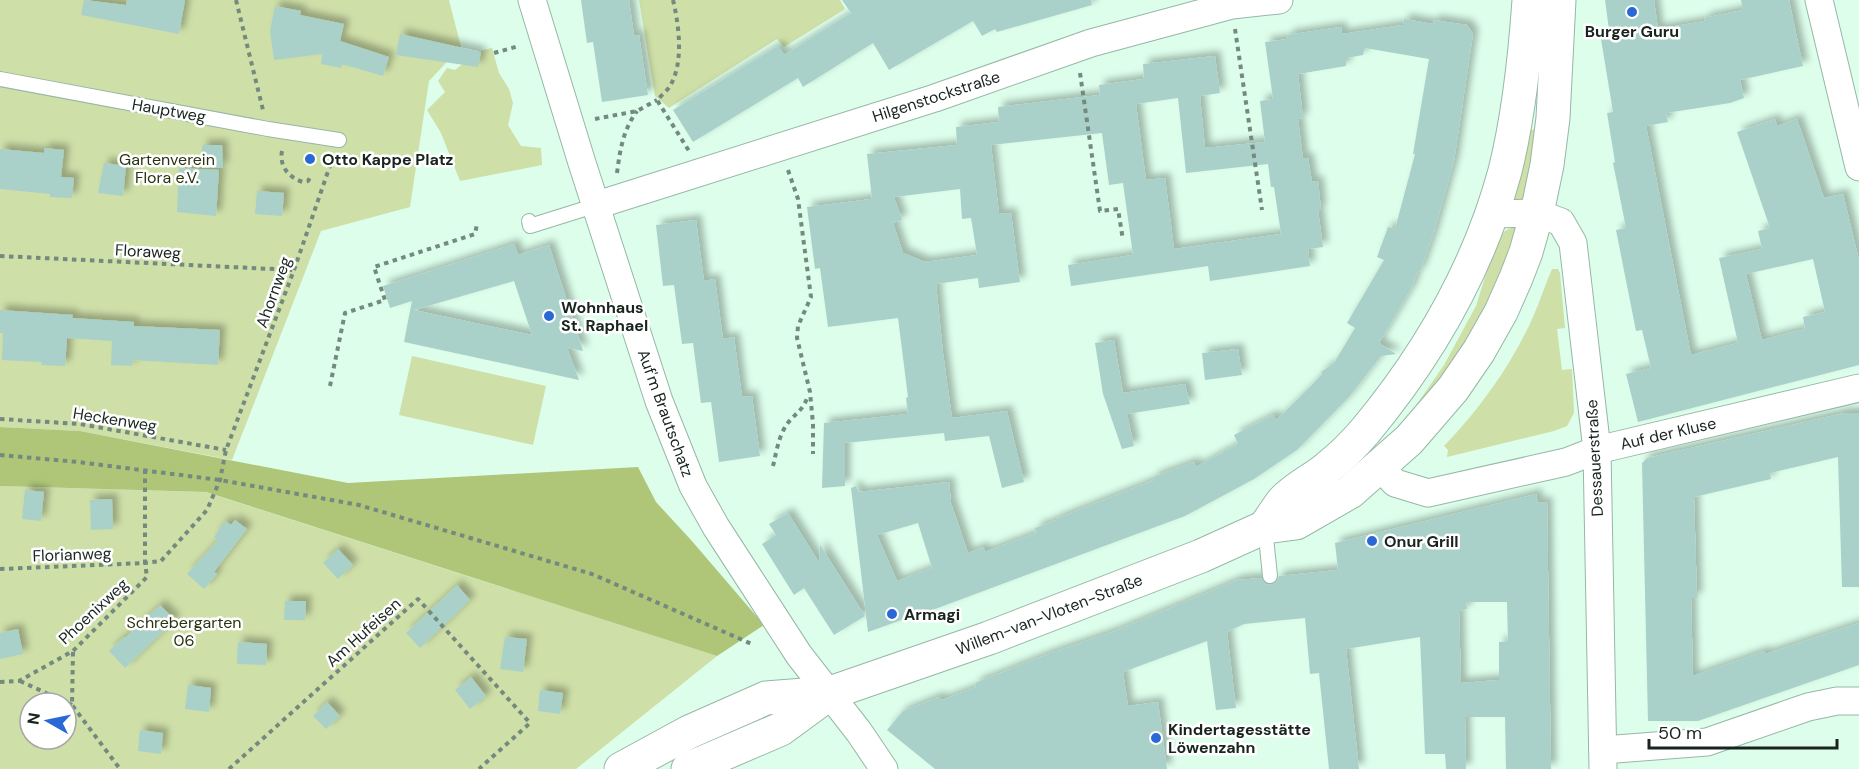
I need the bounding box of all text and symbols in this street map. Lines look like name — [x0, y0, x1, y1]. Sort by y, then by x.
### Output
marker: Burger Guru — [1625, 5, 1639, 19]
place label: Burger Guru — [1585, 21, 1679, 42]
street label: Hilgenstockstraße — [870, 66, 1003, 127]
street label: Hauptweg — [130, 94, 208, 127]
park label: Gartenverein Flora e.V. — [119, 149, 215, 188]
place label: Otto Kappe Platz — [322, 149, 454, 170]
marker: Otto Kappe Platz — [303, 152, 317, 166]
street label: Floraweg — [114, 239, 182, 264]
street label: Ahornweg — [251, 254, 296, 331]
place label: Wohnhaus St. Raphael — [561, 297, 648, 336]
marker: Wohnhaus St. Raphael — [542, 309, 556, 323]
street label: Auf'm Brautschatz — [633, 346, 698, 480]
street label: Dessauerstraße — [1581, 399, 1608, 517]
street label: Heckenweg — [71, 402, 158, 437]
street label: Auf der Kluse — [1618, 412, 1718, 455]
place label: Onur Grill — [1384, 531, 1459, 552]
marker: Onur Grill — [1365, 534, 1379, 548]
street label: Florianweg — [32, 543, 112, 566]
street label: Willem-van-Vloten-Straße — [953, 569, 1146, 660]
street label: Phoenixweg — [54, 574, 133, 649]
street label: Am Hufeisen — [322, 593, 405, 671]
place label: Armagi — [904, 604, 960, 625]
marker: Armagi — [885, 607, 899, 621]
park label: Schrebergarten 06 — [126, 612, 242, 651]
north arrow — [18, 691, 78, 751]
text: N — [22, 711, 45, 726]
scale bar — [1649, 712, 1836, 750]
place label: Kindertagesstätte Löwenzahn — [1168, 719, 1311, 758]
text: 50 m — [1658, 721, 1702, 745]
marker: Kindertagesstätte Löwenzahn — [1149, 731, 1163, 745]

